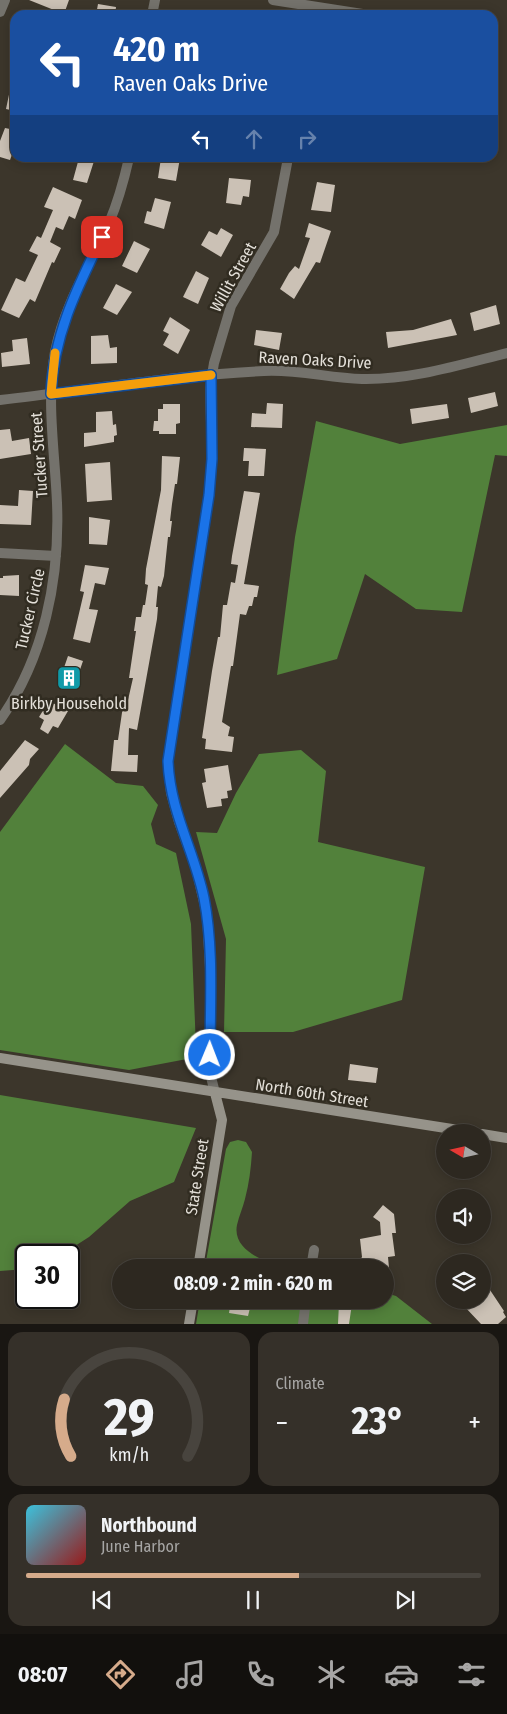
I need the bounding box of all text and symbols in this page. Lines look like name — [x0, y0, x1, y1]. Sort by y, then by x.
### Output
text: 420 m — [113, 28, 200, 70]
icon: left — [30, 30, 95, 95]
text: Raven Oaks Drive — [113, 70, 268, 97]
icon: left — [187, 125, 215, 153]
icon: ahead — [240, 125, 268, 153]
icon: right — [293, 125, 321, 153]
pin — [81, 216, 123, 258]
icon: arrive — [88, 223, 116, 251]
street label: Willit Street — [206, 238, 260, 315]
street label: Raven Oaks Drive — [258, 348, 372, 372]
street label: Tucker Street — [26, 411, 51, 499]
street label: Tucker Circle — [11, 566, 49, 651]
building icon: Birkby Household — [56, 665, 82, 691]
place label: Birkby Household — [11, 694, 127, 713]
position arrow — [183, 1028, 235, 1080]
street label: North 60th Street — [254, 1075, 371, 1111]
north arrow — [436, 1124, 491, 1179]
map controls — [436, 1124, 491, 1309]
street label: State Street — [182, 1137, 213, 1216]
button: sound — [436, 1189, 491, 1244]
speed limit sign: 30 — [15, 1244, 80, 1309]
button: layers — [436, 1254, 491, 1309]
text: 08:09 · 2 min · 620 m — [174, 1272, 332, 1295]
text: Climate — [276, 1374, 325, 1393]
text: 29 — [102, 1386, 154, 1449]
text: 23° — [352, 1398, 405, 1444]
text: − — [276, 1406, 288, 1439]
text: + — [468, 1406, 481, 1439]
text: km/h — [109, 1444, 149, 1466]
text: Northbound — [101, 1514, 197, 1537]
text: June Harbor — [101, 1537, 179, 1556]
icon: previous — [88, 1586, 116, 1614]
icon: pause — [239, 1586, 267, 1614]
icon: next — [391, 1586, 419, 1614]
icon: directions — [103, 1657, 138, 1692]
icon: music — [173, 1657, 208, 1692]
icon: phone — [243, 1657, 278, 1692]
icon: climate — [314, 1657, 349, 1692]
icon: car — [384, 1657, 419, 1692]
icon: filters — [454, 1657, 489, 1692]
text: 08:07 — [18, 1661, 67, 1688]

